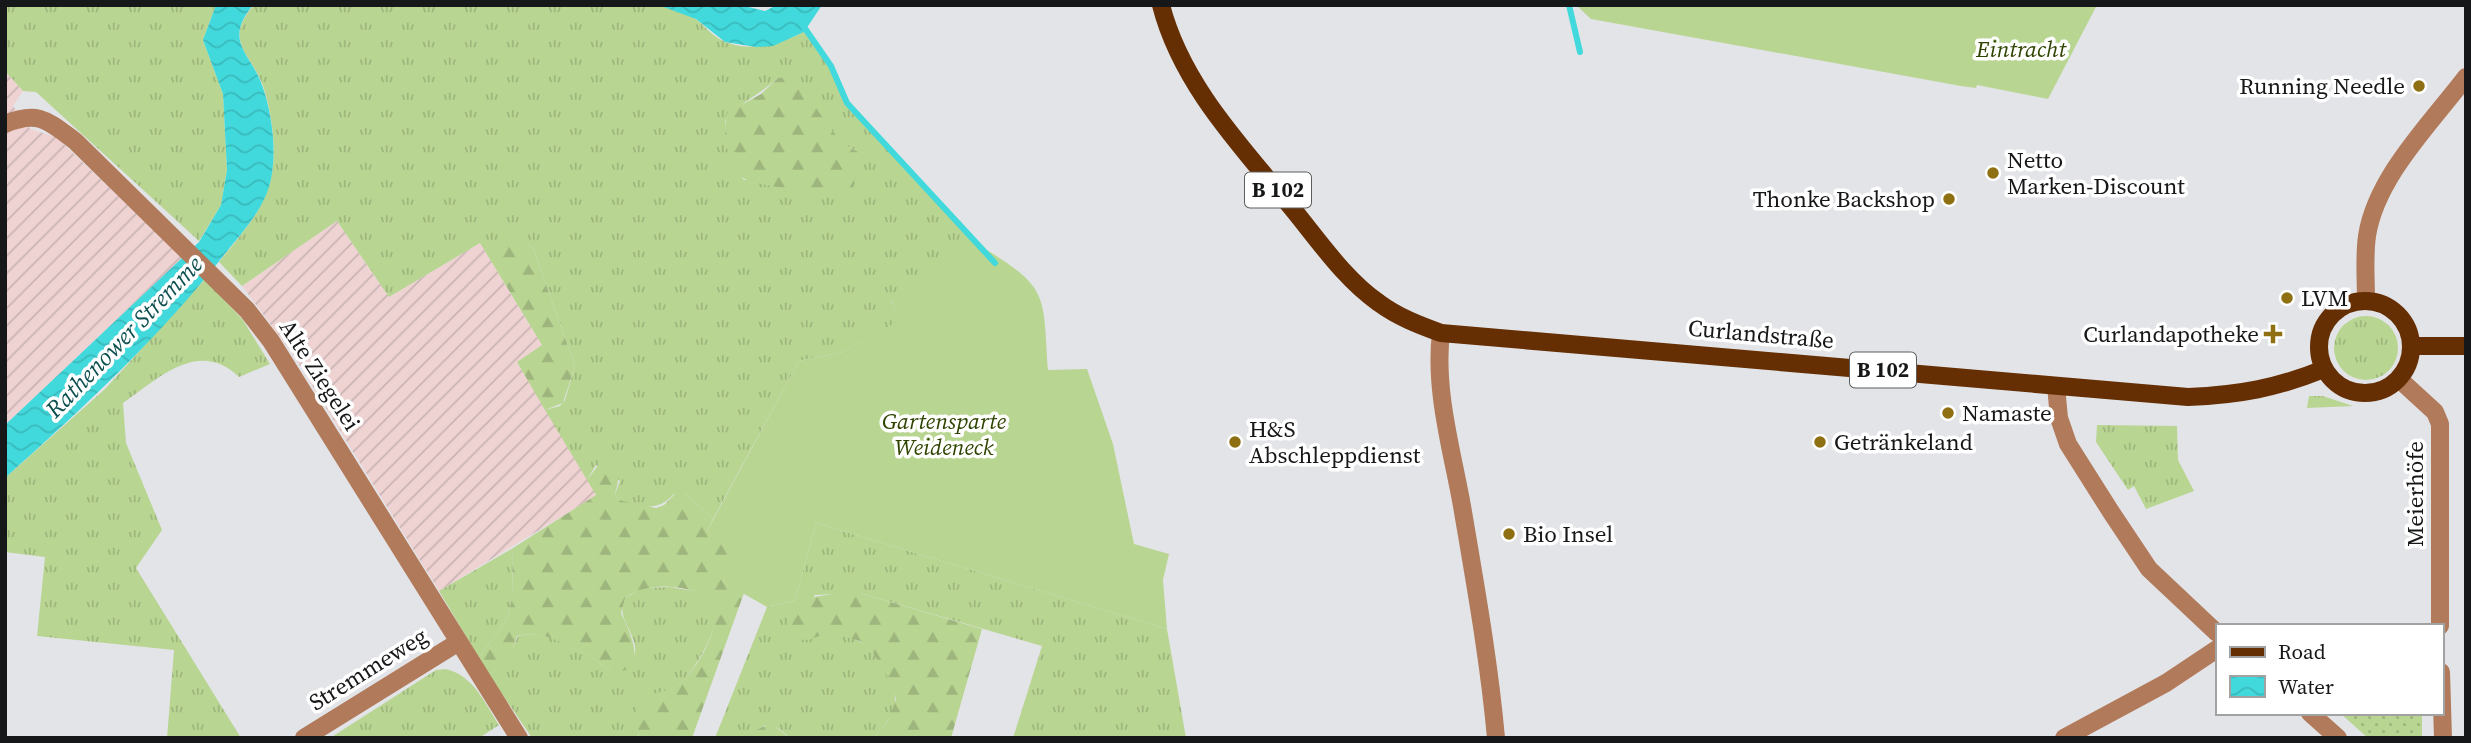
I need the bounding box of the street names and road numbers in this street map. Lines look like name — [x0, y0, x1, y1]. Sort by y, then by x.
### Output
road number: B 102 — [1245, 172, 1311, 208]
street label: Curlandstraße — [1687, 312, 1835, 356]
street label: Alte Ziegelei — [272, 313, 368, 437]
road number: B 102 — [1850, 352, 1916, 388]
street label: Meierhöfe — [2399, 441, 2431, 547]
street label: Stremmeweg — [303, 620, 433, 718]

